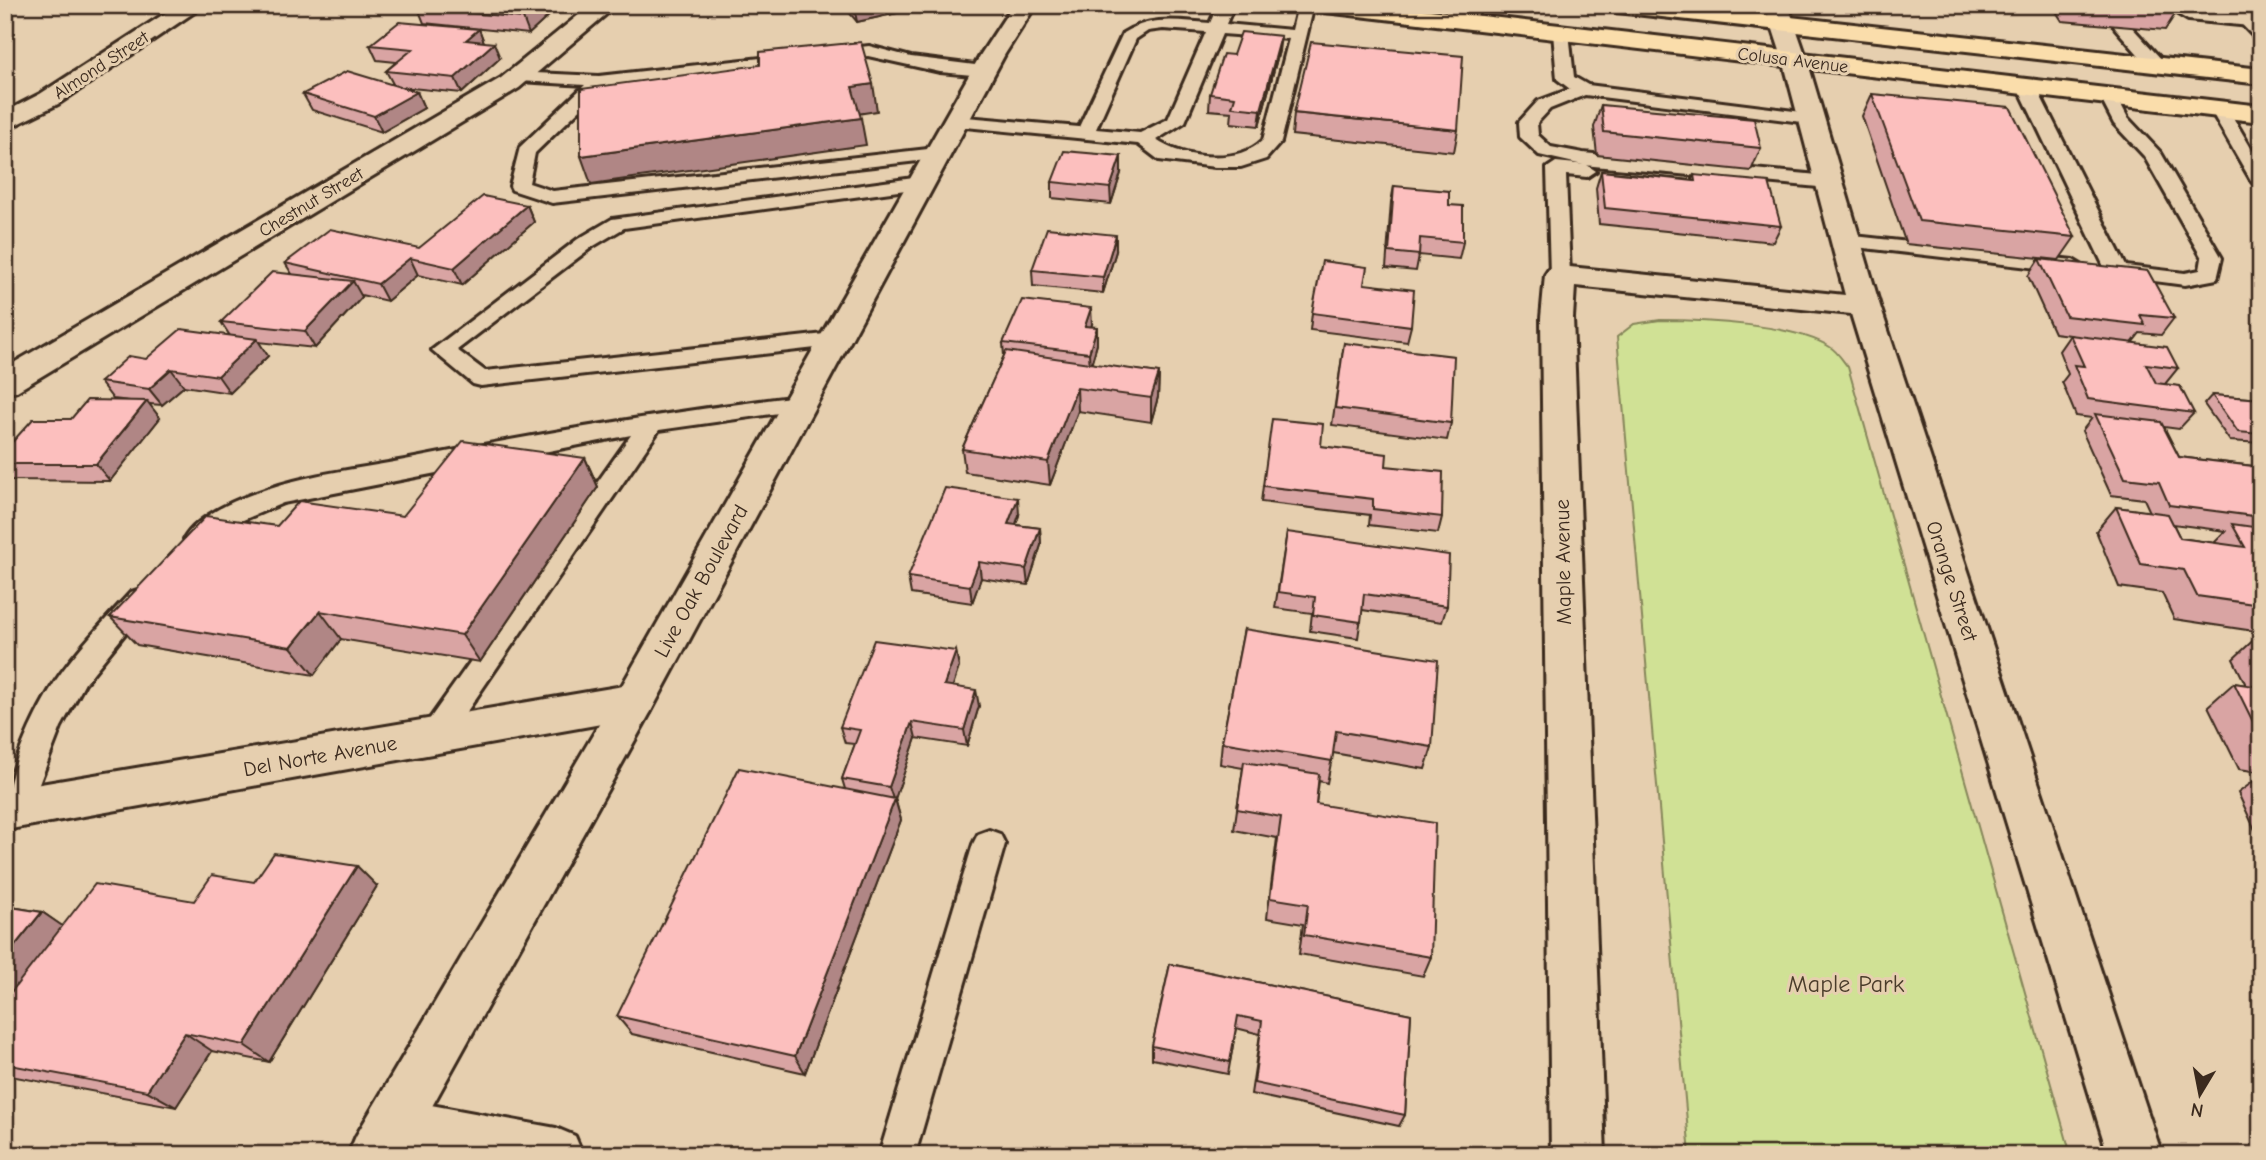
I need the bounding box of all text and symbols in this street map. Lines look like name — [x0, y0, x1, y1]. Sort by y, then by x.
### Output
street label: Almond Street — [50, 26, 154, 104]
street label: Colusa Avenue — [1736, 43, 1849, 78]
street label: Chestnut Street — [255, 163, 368, 242]
street label: Maple Avenue — [1550, 499, 1576, 625]
street label: Live Oak Boulevard — [649, 501, 753, 661]
street label: Orange Street — [1921, 518, 1983, 645]
street label: Del Norte Avenue — [241, 731, 399, 781]
park label: Maple Park — [1788, 970, 1905, 998]
north arrow — [2164, 1058, 2234, 1128]
text: N — [2189, 1098, 2205, 1122]

